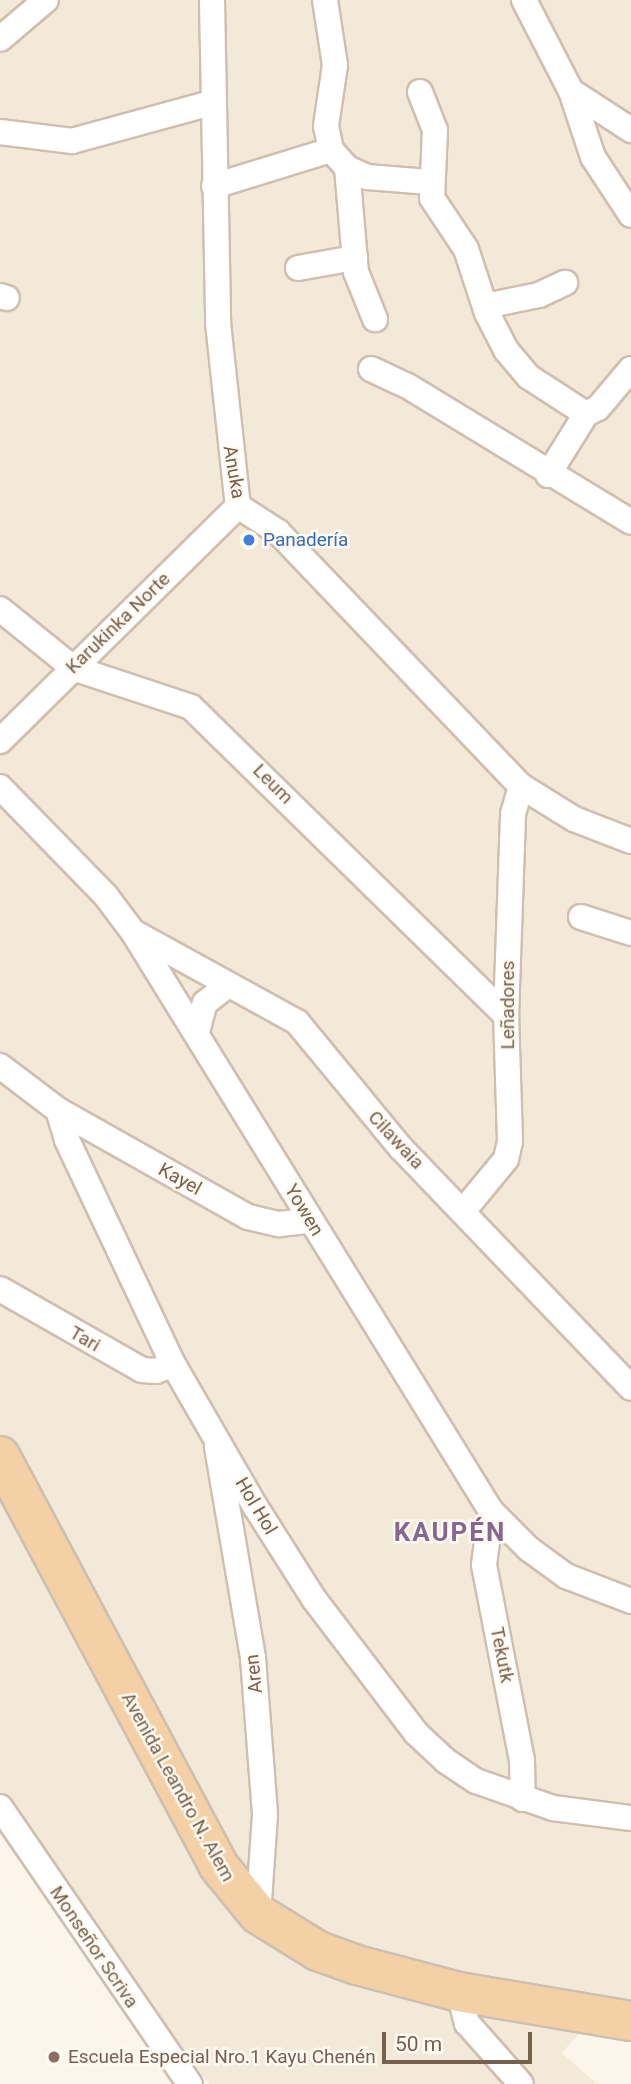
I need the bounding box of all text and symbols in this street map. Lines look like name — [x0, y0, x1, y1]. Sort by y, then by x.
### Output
street label: Anuka — [218, 444, 250, 500]
place label: Panadería — [263, 529, 348, 551]
marker: Panadería — [241, 532, 257, 548]
street label: Karukinka Norte — [61, 568, 175, 678]
street label: Leum — [248, 759, 298, 809]
street label: Leñadores — [497, 961, 519, 1049]
street label: Cilawaia — [363, 1106, 429, 1174]
street label: Kayel — [154, 1158, 206, 1200]
street label: Yowen — [280, 1180, 328, 1240]
street label: Tari — [66, 1321, 104, 1357]
street label: Hol Hol — [230, 1473, 282, 1539]
district label: KAUPÉN — [394, 1517, 506, 1549]
street label: Tekutk — [485, 1625, 519, 1685]
street label: Aren — [241, 1653, 267, 1695]
street label: Avenida Leandro N. Alem — [116, 1688, 240, 1886]
street label: Monseñor Scriva — [45, 1882, 143, 2012]
scale bar — [386, 2018, 536, 2062]
text: 50 m — [395, 2032, 442, 2056]
place label: Escuela Especial Nro.1 Kayu Chenén — [68, 2046, 376, 2068]
marker: Escuela Especial Nro.1 Kayu Chenén — [46, 2049, 62, 2065]

